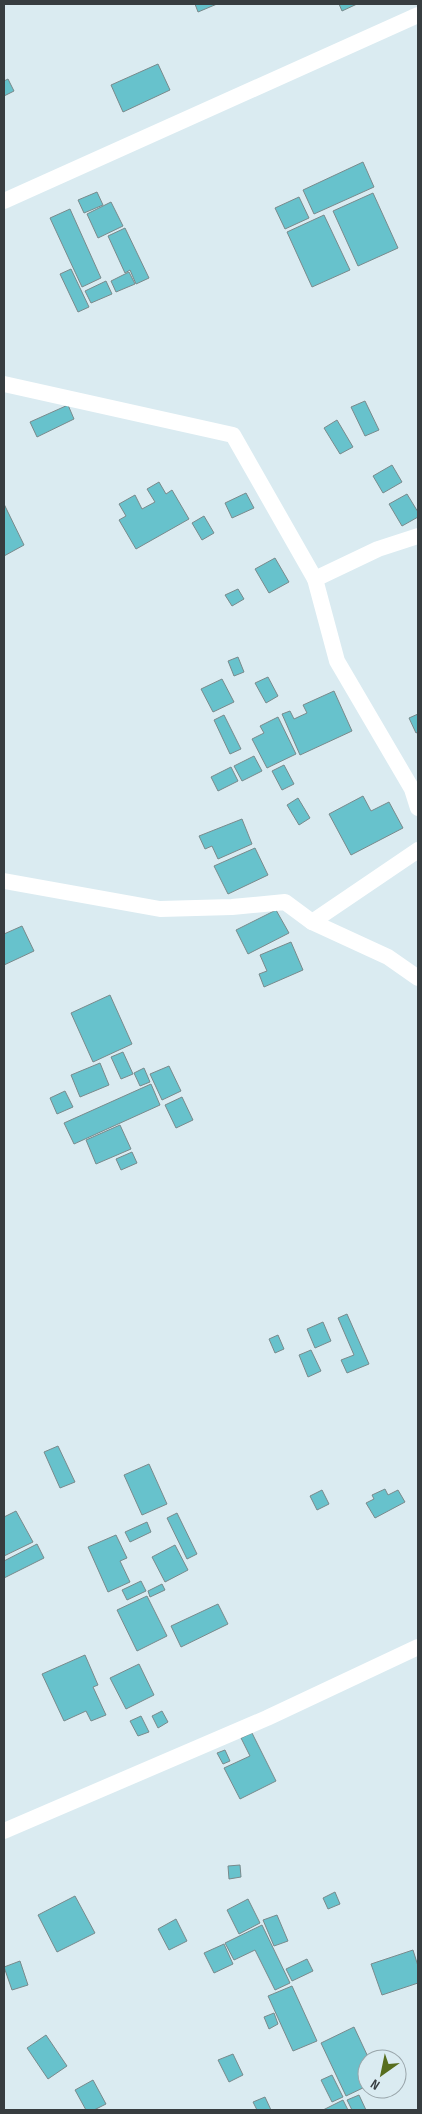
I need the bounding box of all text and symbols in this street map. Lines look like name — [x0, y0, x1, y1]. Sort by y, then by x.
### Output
north arrow — [357, 2049, 407, 2099]
text: N — [367, 2075, 383, 2094]

